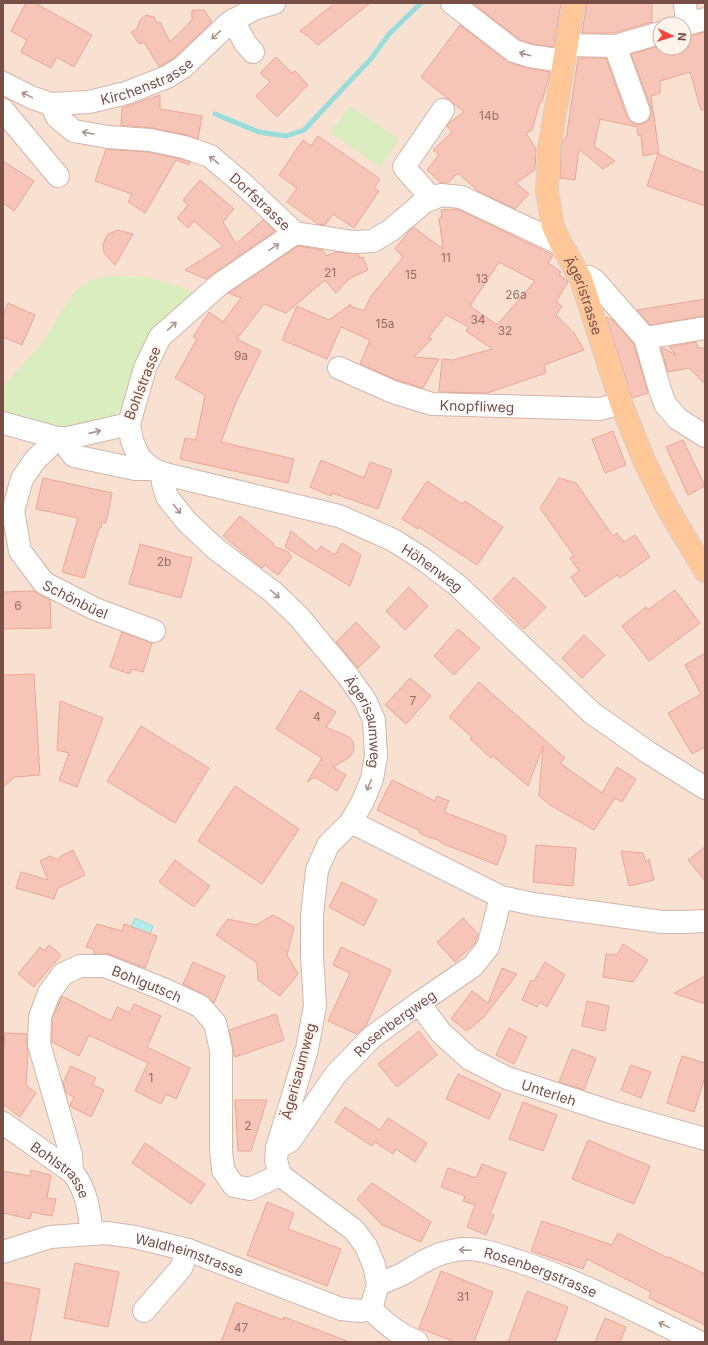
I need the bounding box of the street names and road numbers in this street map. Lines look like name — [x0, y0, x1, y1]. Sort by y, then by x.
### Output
street label: Kirchenstrasse — [99, 54, 196, 107]
street label: Dorfstrasse — [227, 168, 295, 233]
street label: Ägeristrasse — [561, 253, 607, 337]
street label: Bohlstrasse — [120, 344, 164, 422]
street label: Knopfliweg — [440, 396, 515, 415]
street label: Höhenweg — [399, 539, 467, 595]
street label: Schönbüel — [40, 575, 110, 622]
street label: Ägerisaumweg — [342, 672, 385, 770]
street label: Bohlgutsch — [110, 961, 185, 1005]
street label: Rosenbergweg — [350, 986, 439, 1060]
street label: Ägerisaumweg — [277, 1021, 319, 1121]
street label: Unterleh — [519, 1075, 579, 1109]
street label: Bohlstrasse — [28, 1137, 94, 1200]
street label: Waldheimstrasse — [134, 1229, 246, 1279]
street label: Rosenbergstrasse — [483, 1243, 600, 1300]

